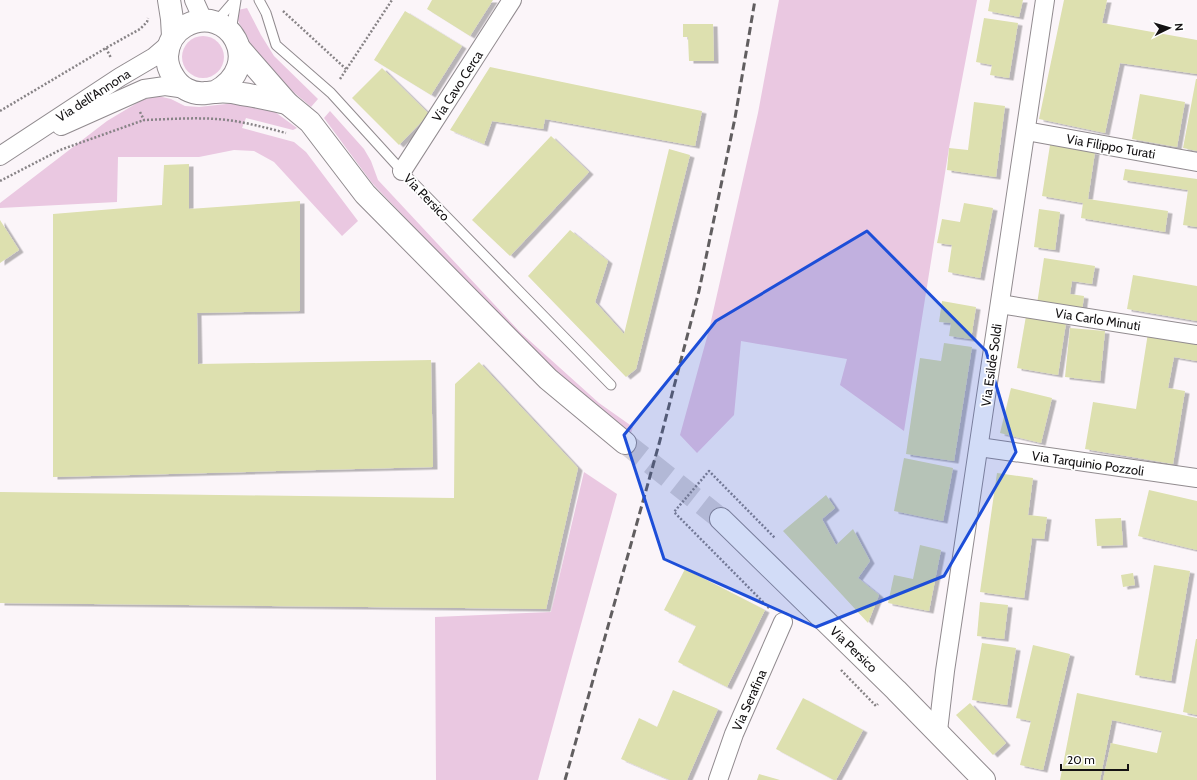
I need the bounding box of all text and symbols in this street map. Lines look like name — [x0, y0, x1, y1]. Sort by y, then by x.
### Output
north arrow — [1149, 8, 1189, 48]
text: N — [1172, 23, 1186, 32]
street label: Via Cavo Cerca — [428, 47, 486, 124]
street label: Via dell'Annona — [53, 65, 134, 125]
street label: Via Filippo Turati — [1065, 130, 1157, 162]
street label: Via Persico — [401, 170, 453, 224]
street label: Via Carlo Minuti — [1054, 304, 1142, 334]
street label: Via Esilde Soldi — [977, 323, 1005, 407]
street label: Via Tarquinio Pozzoli — [1031, 447, 1145, 479]
street label: Via Persico — [827, 623, 881, 675]
street label: Via Serafina — [728, 666, 770, 733]
scale bar — [1061, 746, 1128, 772]
text: 20 m — [1067, 752, 1095, 767]

